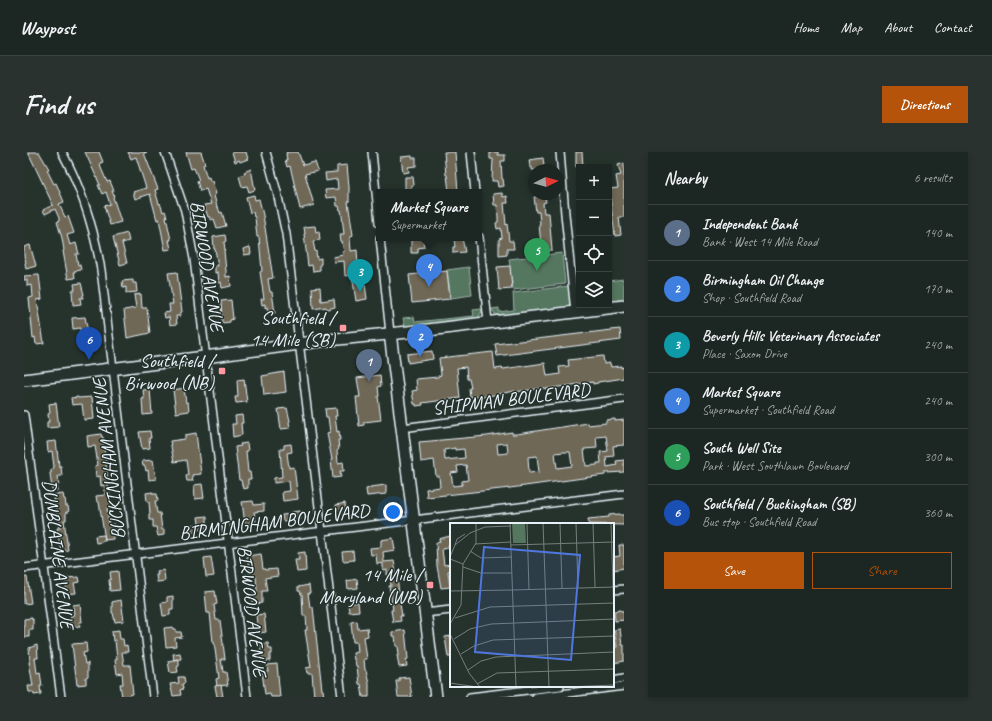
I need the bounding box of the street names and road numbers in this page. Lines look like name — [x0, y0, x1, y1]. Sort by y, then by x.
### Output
street label: BIRWOOD AVENUE — [185, 199, 230, 336]
street label: BUCKINGHAM AVENUE — [87, 374, 131, 541]
street label: SHIPMAN BOULEVARD — [431, 377, 593, 421]
street label: DUNBLAINE AVENUE — [37, 478, 79, 633]
street label: BIRMINGHAM BOULEVARD — [178, 498, 373, 546]
street label: BIRWOOD AVENUE — [232, 544, 272, 681]

